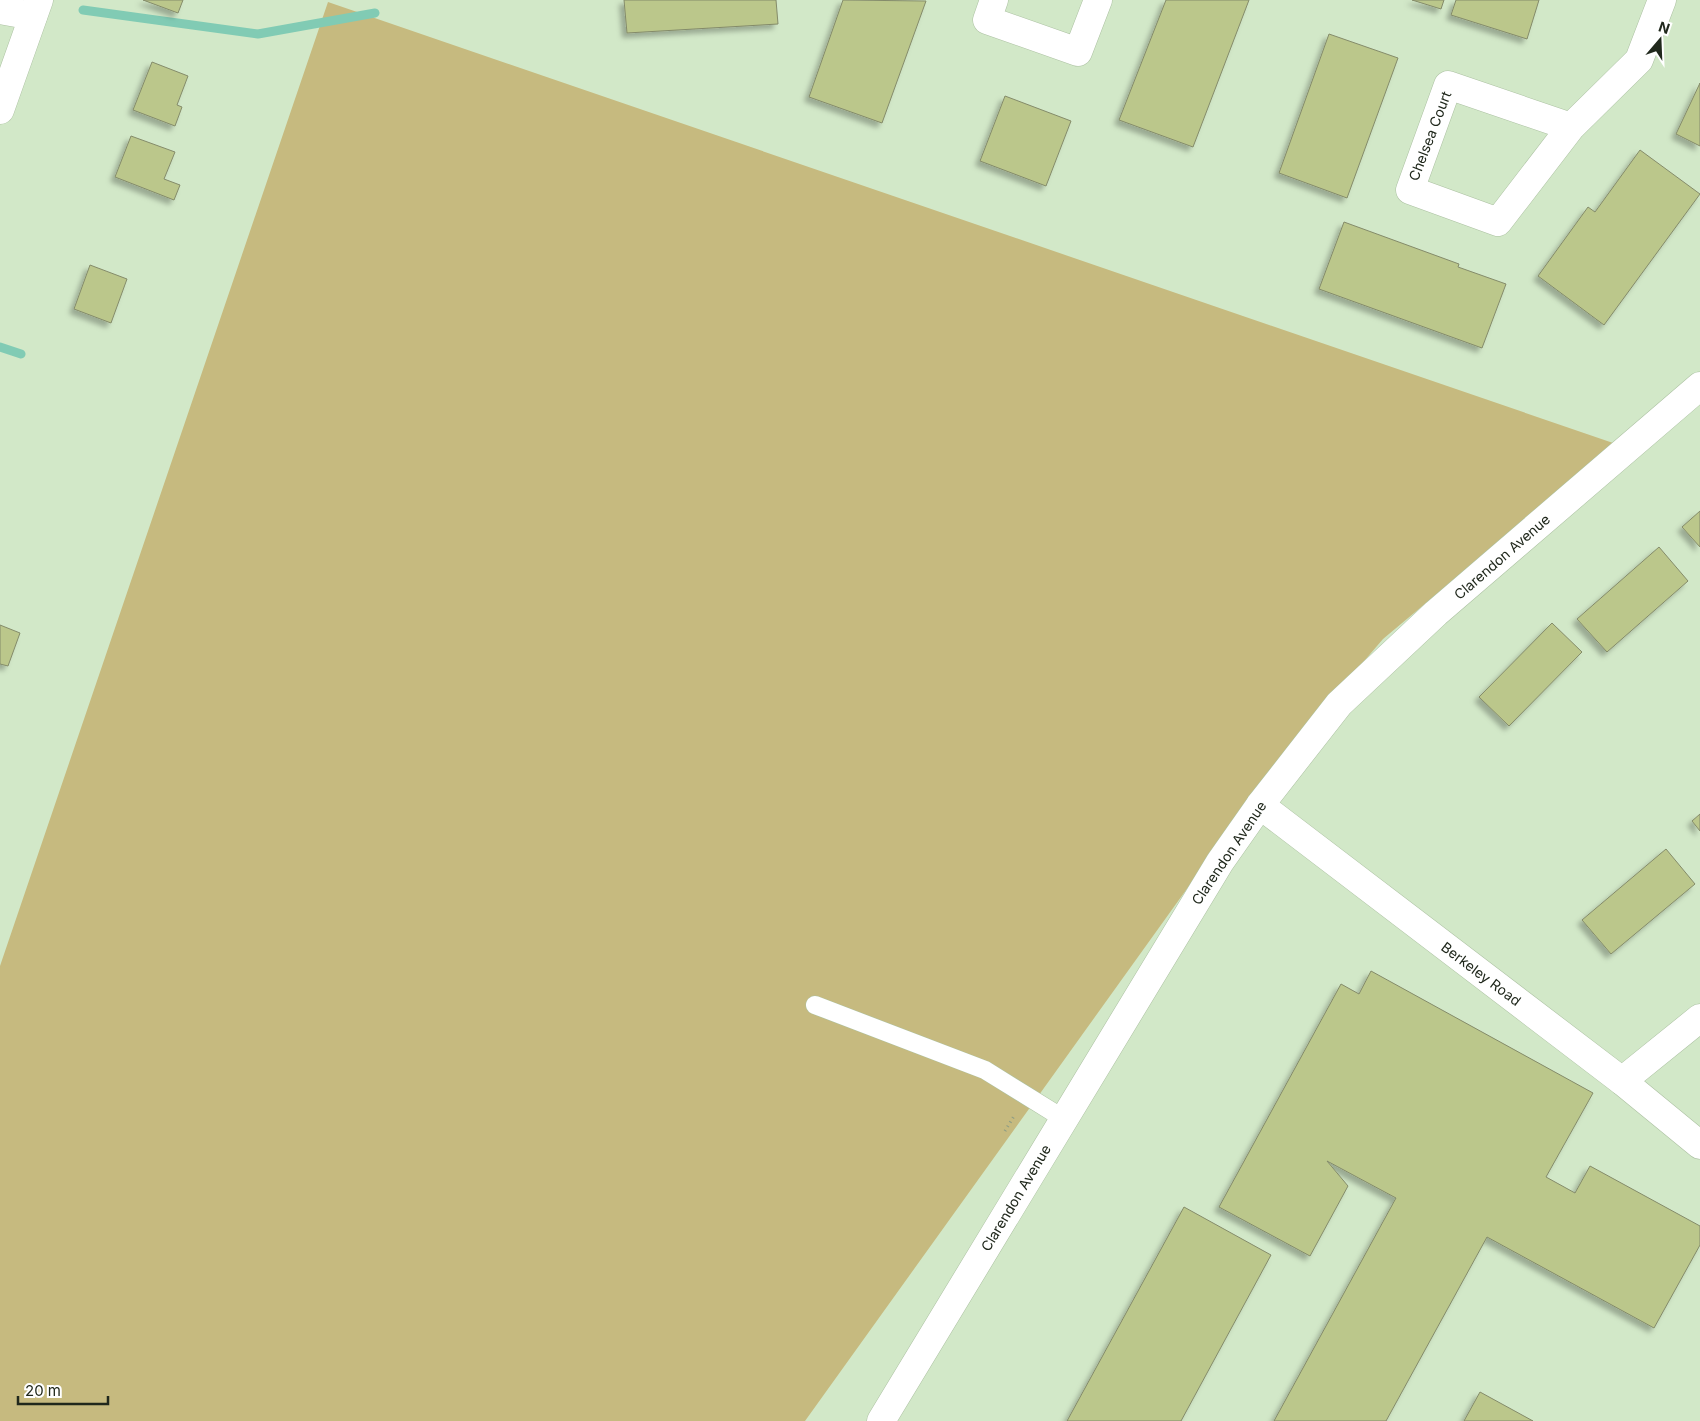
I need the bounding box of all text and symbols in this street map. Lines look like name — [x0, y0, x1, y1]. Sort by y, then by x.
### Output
north arrow — [1635, 15, 1685, 65]
text: N — [1657, 17, 1672, 37]
street label: Chelsea Court — [1405, 88, 1455, 183]
street label: Clarendon Avenue — [1450, 510, 1553, 603]
street label: Clarendon Avenue — [1188, 798, 1270, 908]
street label: Berkeley Road — [1438, 938, 1524, 1009]
street label: Clarendon Avenue — [977, 1141, 1054, 1254]
scale bar — [18, 1374, 108, 1406]
text: 20 m — [25, 1381, 61, 1400]

